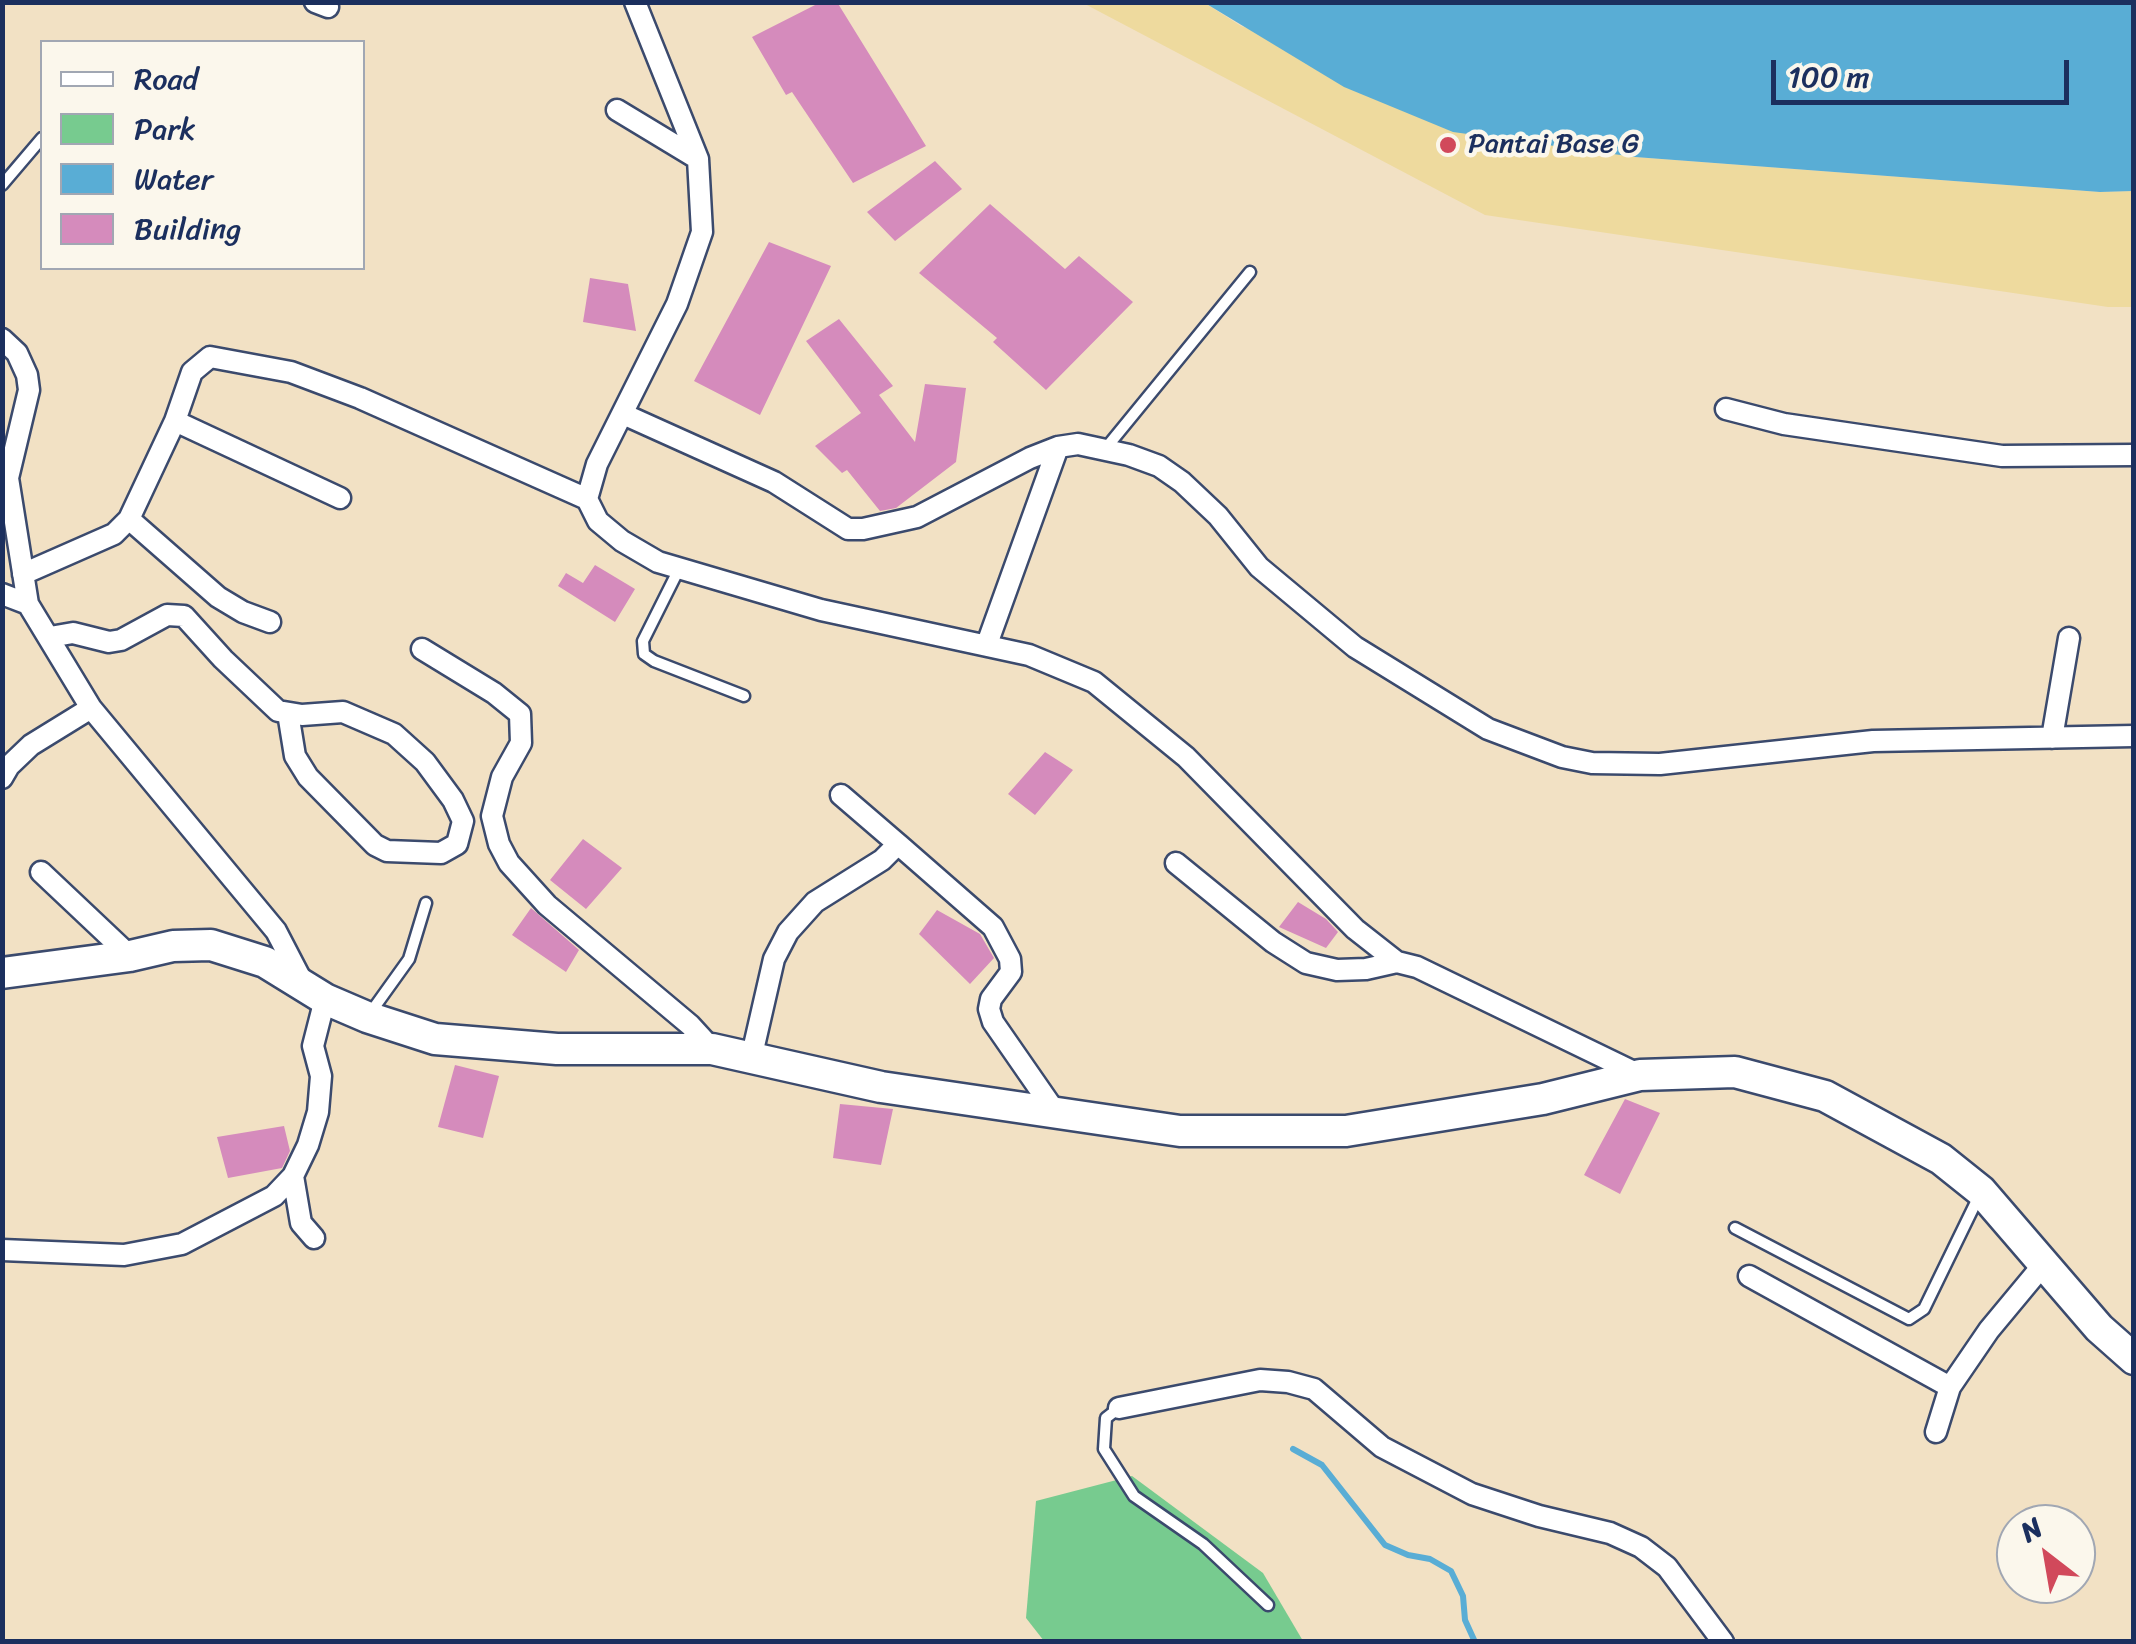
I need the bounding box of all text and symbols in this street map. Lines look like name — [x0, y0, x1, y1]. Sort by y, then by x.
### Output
legend — [40, 40, 365, 270]
scale bar — [1776, 40, 2074, 102]
text: 100 m — [1788, 50, 1870, 104]
text: Road — [134, 52, 198, 106]
text: Park — [134, 102, 196, 156]
place label: Pantai Base G — [1468, 128, 1639, 162]
marker: Pantai Base G — [1437, 134, 1459, 156]
text: Water — [134, 152, 213, 206]
text: Building — [134, 202, 241, 256]
north arrow — [1996, 1504, 2096, 1604]
text: N — [2010, 1504, 2052, 1556]

